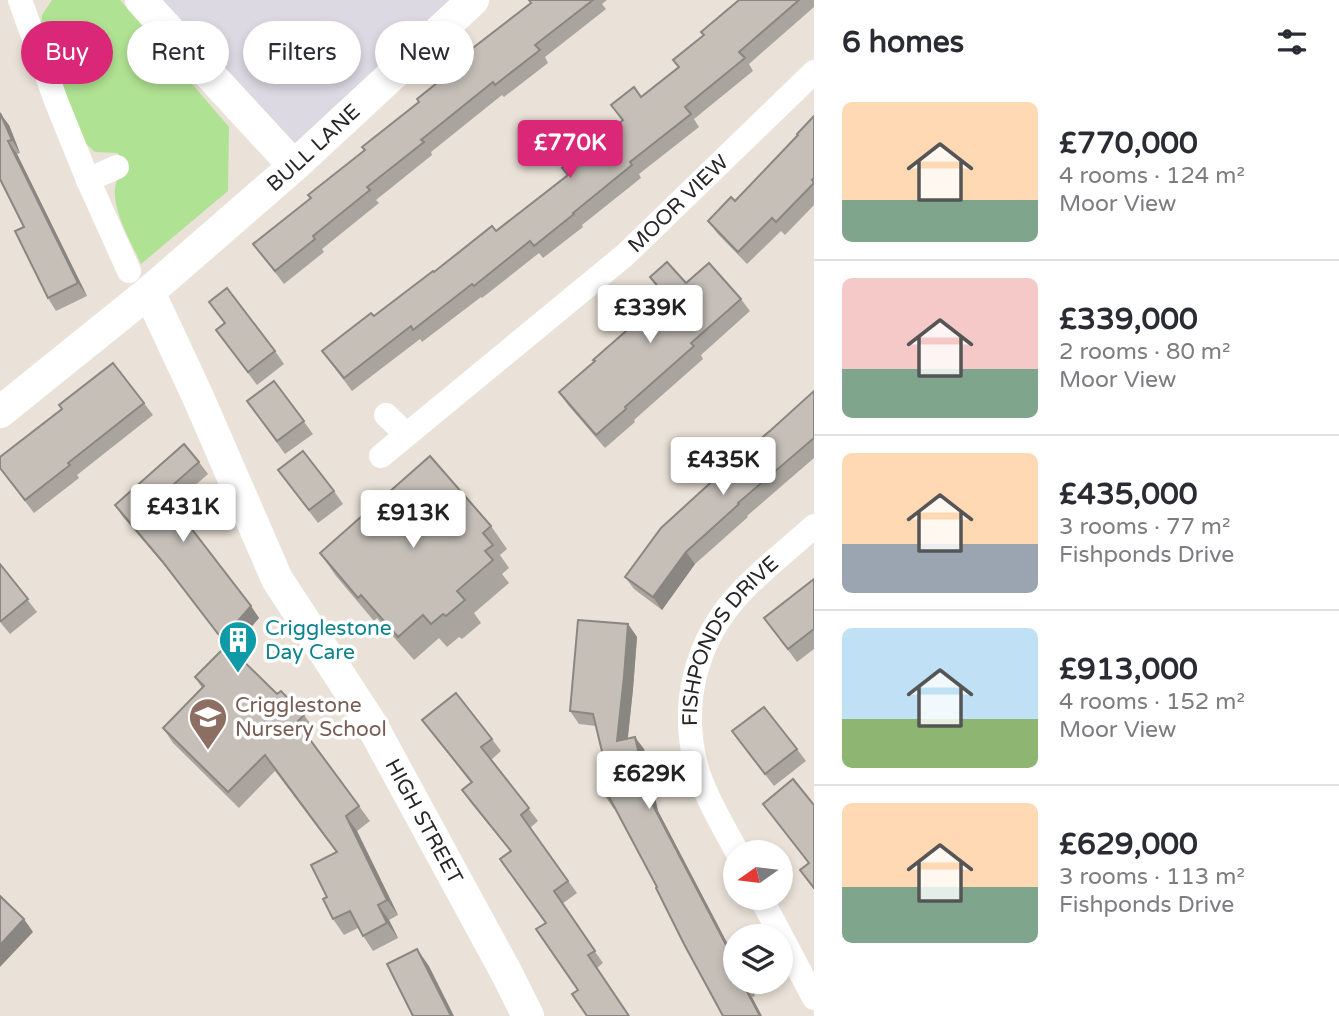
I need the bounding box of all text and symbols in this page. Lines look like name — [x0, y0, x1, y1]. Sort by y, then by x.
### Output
chip: Buy — [21, 21, 113, 84]
chip: Rent — [127, 21, 229, 84]
chip: Filters — [243, 21, 361, 84]
chip: New — [375, 21, 474, 84]
icon: filters — [1273, 23, 1311, 61]
text: 6 homes — [842, 24, 964, 61]
street label: BULL LANE — [261, 99, 365, 197]
pin: £770K — [521, 120, 619, 180]
text: £770,000 — [1059, 125, 1198, 162]
text: £770K — [534, 129, 606, 157]
icon: home — [898, 130, 982, 214]
street label: MOOR VIEW — [623, 149, 733, 258]
text: 4 rooms · 124 m² — [1059, 162, 1245, 190]
text: Moor View — [1059, 190, 1176, 218]
pin: £339K — [601, 286, 699, 345]
text: £339K — [614, 294, 686, 322]
text: £339,000 — [1059, 301, 1198, 338]
icon: home — [898, 306, 982, 390]
text: 2 rooms · 80 m² — [1059, 338, 1230, 366]
text: Moor View — [1059, 366, 1176, 394]
pin: £435K — [674, 438, 772, 497]
text: £435K — [687, 446, 759, 474]
text: £435,000 — [1059, 476, 1198, 513]
icon: home — [898, 481, 982, 565]
pin: £431K — [134, 484, 232, 544]
pin: £913K — [364, 490, 462, 550]
text: £431K — [147, 493, 219, 521]
text: £913K — [377, 499, 449, 527]
text: 3 rooms · 77 m² — [1059, 513, 1230, 541]
text: Fishponds Drive — [1059, 541, 1234, 569]
street label: FISHPONDS DRIVE — [677, 550, 784, 726]
place label: Crigglestone Day Care — [265, 616, 392, 665]
building icon: Crigglestone Day Care — [217, 619, 259, 674]
text: £913,000 — [1059, 651, 1198, 688]
icon: home — [898, 656, 982, 740]
text: 4 rooms · 152 m² — [1059, 688, 1245, 716]
place label: Crigglestone Nursery School — [235, 693, 387, 742]
school or university icon: Crigglestone Nursery School — [187, 696, 229, 751]
text: Moor View — [1059, 716, 1176, 744]
pin: £629K — [600, 752, 698, 811]
street label: HIGH STREET — [380, 755, 468, 888]
text: £629K — [613, 760, 685, 788]
text: £629,000 — [1059, 826, 1198, 863]
icon: home — [898, 831, 982, 915]
north arrow — [723, 840, 793, 910]
map controls — [723, 840, 793, 994]
text: 3 rooms · 113 m² — [1059, 863, 1245, 891]
text: Fishponds Drive — [1059, 891, 1234, 919]
button: layers — [723, 924, 793, 994]

